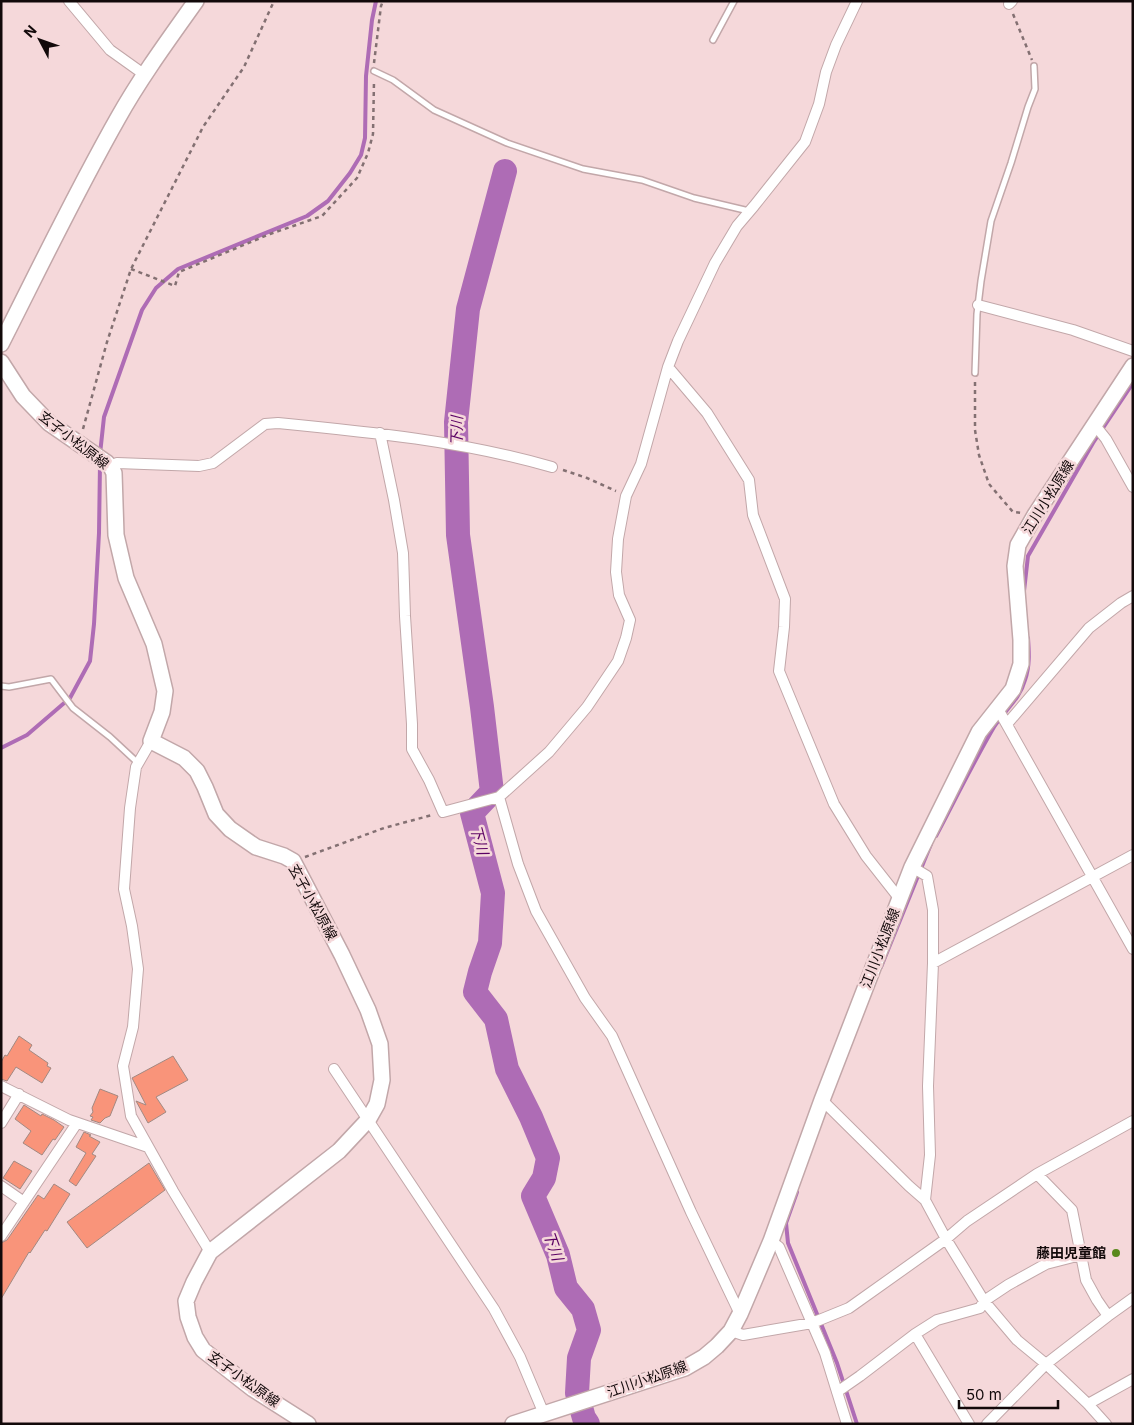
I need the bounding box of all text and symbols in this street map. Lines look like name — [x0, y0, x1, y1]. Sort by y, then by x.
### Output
north arrow — [15, 15, 65, 65]
text: N — [20, 22, 40, 41]
street label: 玄子小松原線 — [36, 407, 113, 472]
water label: 下川 — [447, 414, 466, 446]
street label: 江川小松原線 — [1018, 457, 1077, 537]
water label: 下川 — [466, 823, 493, 859]
street label: 玄子小松原線 — [286, 861, 341, 943]
street label: 江川小松原線 — [857, 906, 903, 990]
water label: 下川 — [539, 1228, 568, 1265]
place label: 藤田児童館 — [1036, 1244, 1106, 1261]
marker: 藤田児童館 — [1110, 1247, 1122, 1259]
street label: 玄子小松原線 — [205, 1347, 283, 1410]
street label: 江川小松原線 — [604, 1357, 689, 1400]
scale bar — [959, 1378, 1058, 1410]
text: 50 m — [966, 1385, 1002, 1404]

